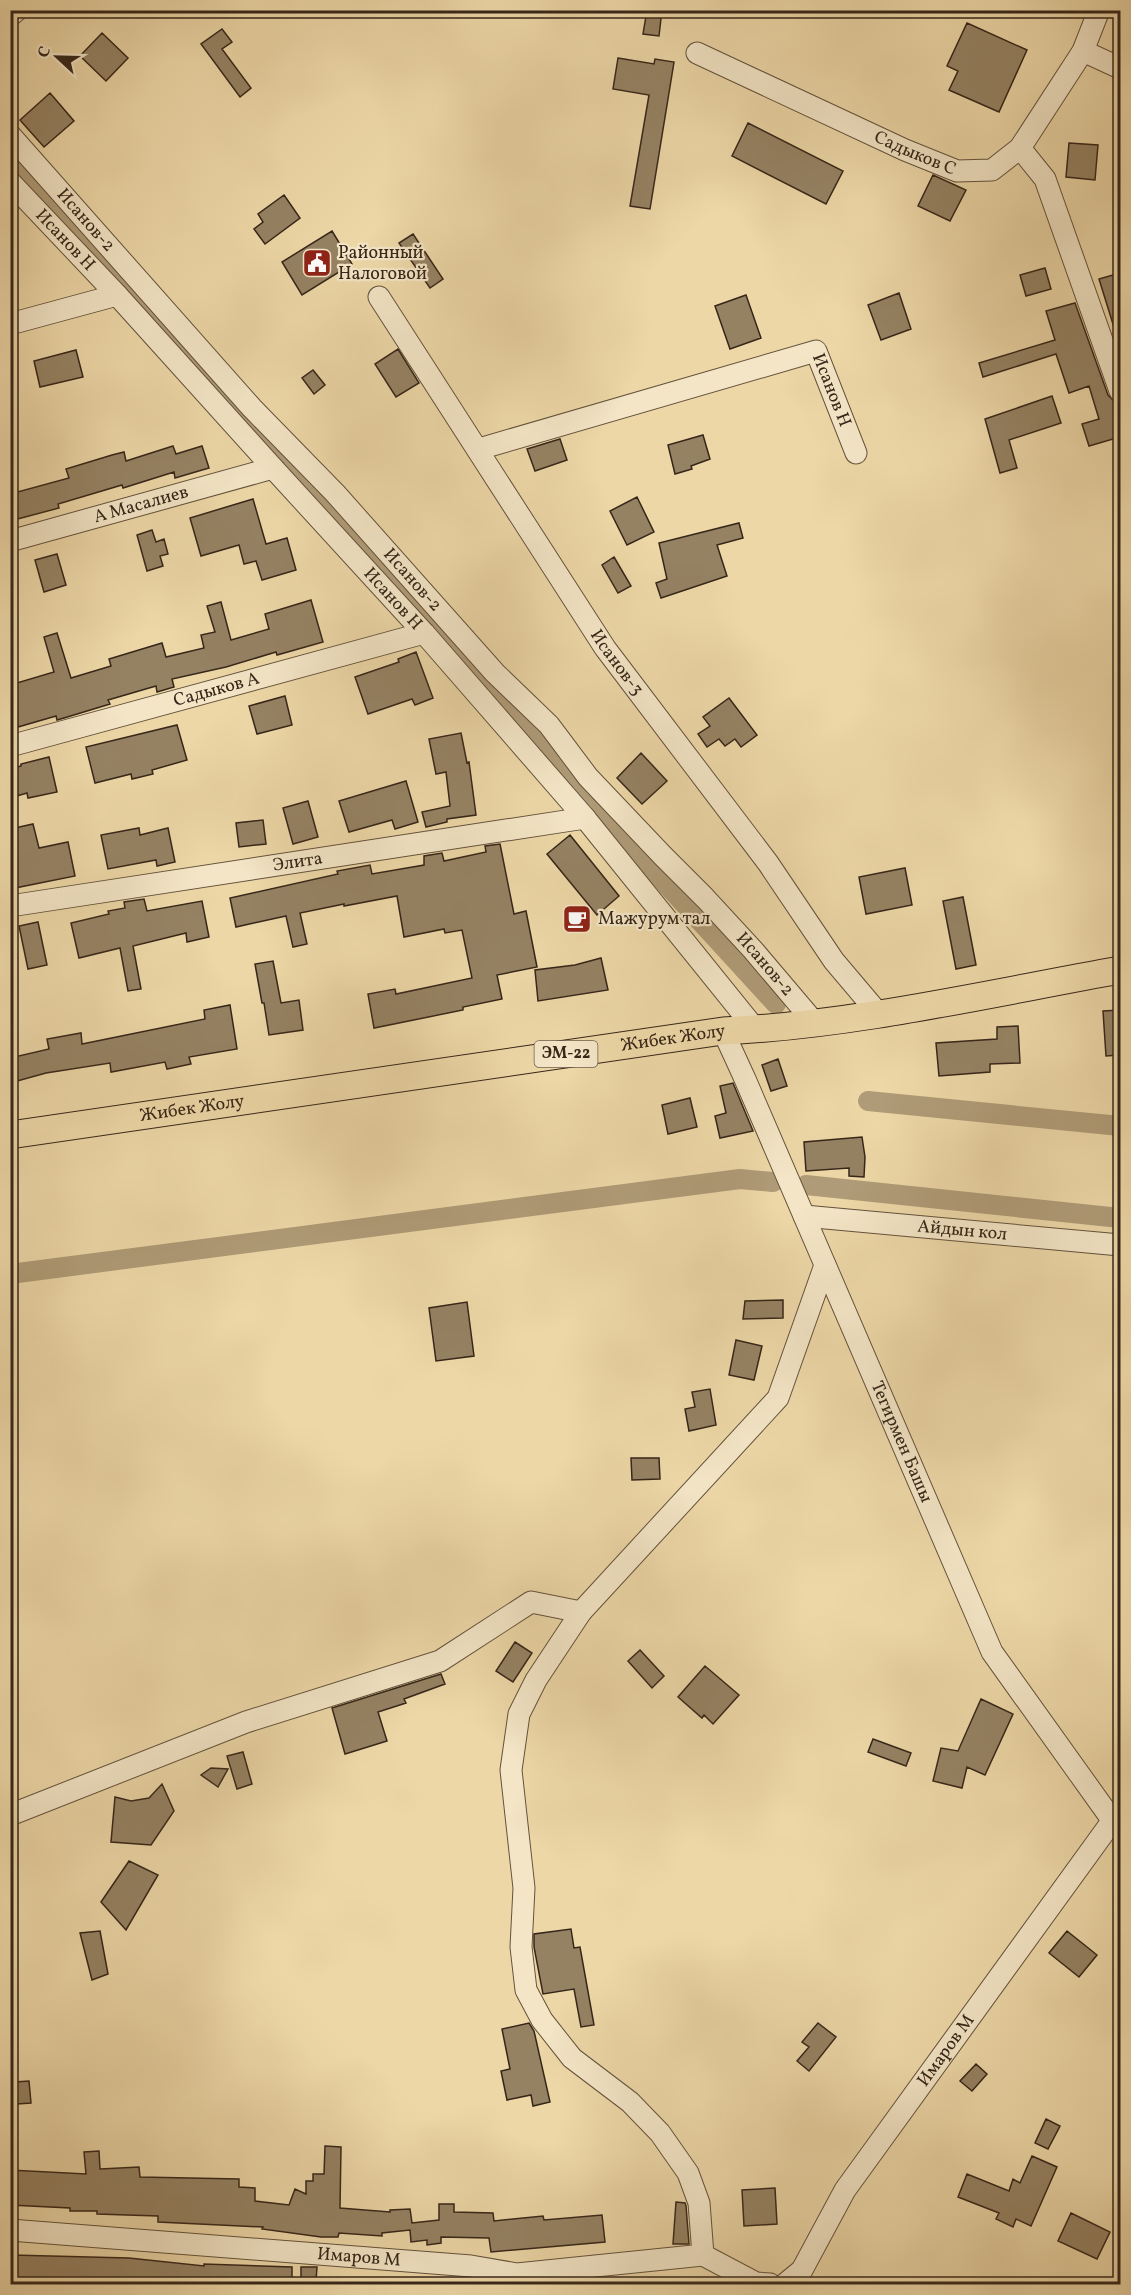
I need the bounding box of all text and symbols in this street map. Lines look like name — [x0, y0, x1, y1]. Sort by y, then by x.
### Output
north arrow — [27, 27, 87, 87]
text: С — [33, 43, 57, 61]
street label: Садыков С — [870, 125, 960, 182]
street label: Исанов-2 — [51, 183, 121, 258]
street label: Исанов Н — [29, 203, 101, 277]
place label: Районный Налоговой — [338, 241, 427, 287]
public building icon: Районный Налоговой — [301, 247, 333, 279]
street label: Исанов Н — [806, 350, 857, 431]
street label: А Масалиев — [91, 480, 191, 530]
street label: Исанов-2 — [377, 543, 447, 617]
street label: Исанов Н — [357, 562, 428, 636]
street label: Исанов-3 — [584, 624, 649, 701]
street label: Садыков А — [171, 666, 262, 713]
street label: Элита — [271, 846, 324, 878]
cafe icon: Мажурум тал — [561, 903, 593, 935]
place label: Мажурум тал — [598, 907, 710, 932]
street label: Исанов-2 — [730, 927, 800, 1002]
street label: Жибек Жолу — [619, 1018, 727, 1058]
road number: ЭМ-22 — [534, 1041, 598, 1067]
street label: Жибек Жолу — [138, 1088, 246, 1128]
street label: Айдын кол — [916, 1214, 1008, 1247]
street label: Тегирмен Башы — [864, 1377, 939, 1507]
street label: Имаров М — [911, 2009, 981, 2092]
street label: Имаров М — [316, 2242, 402, 2273]

